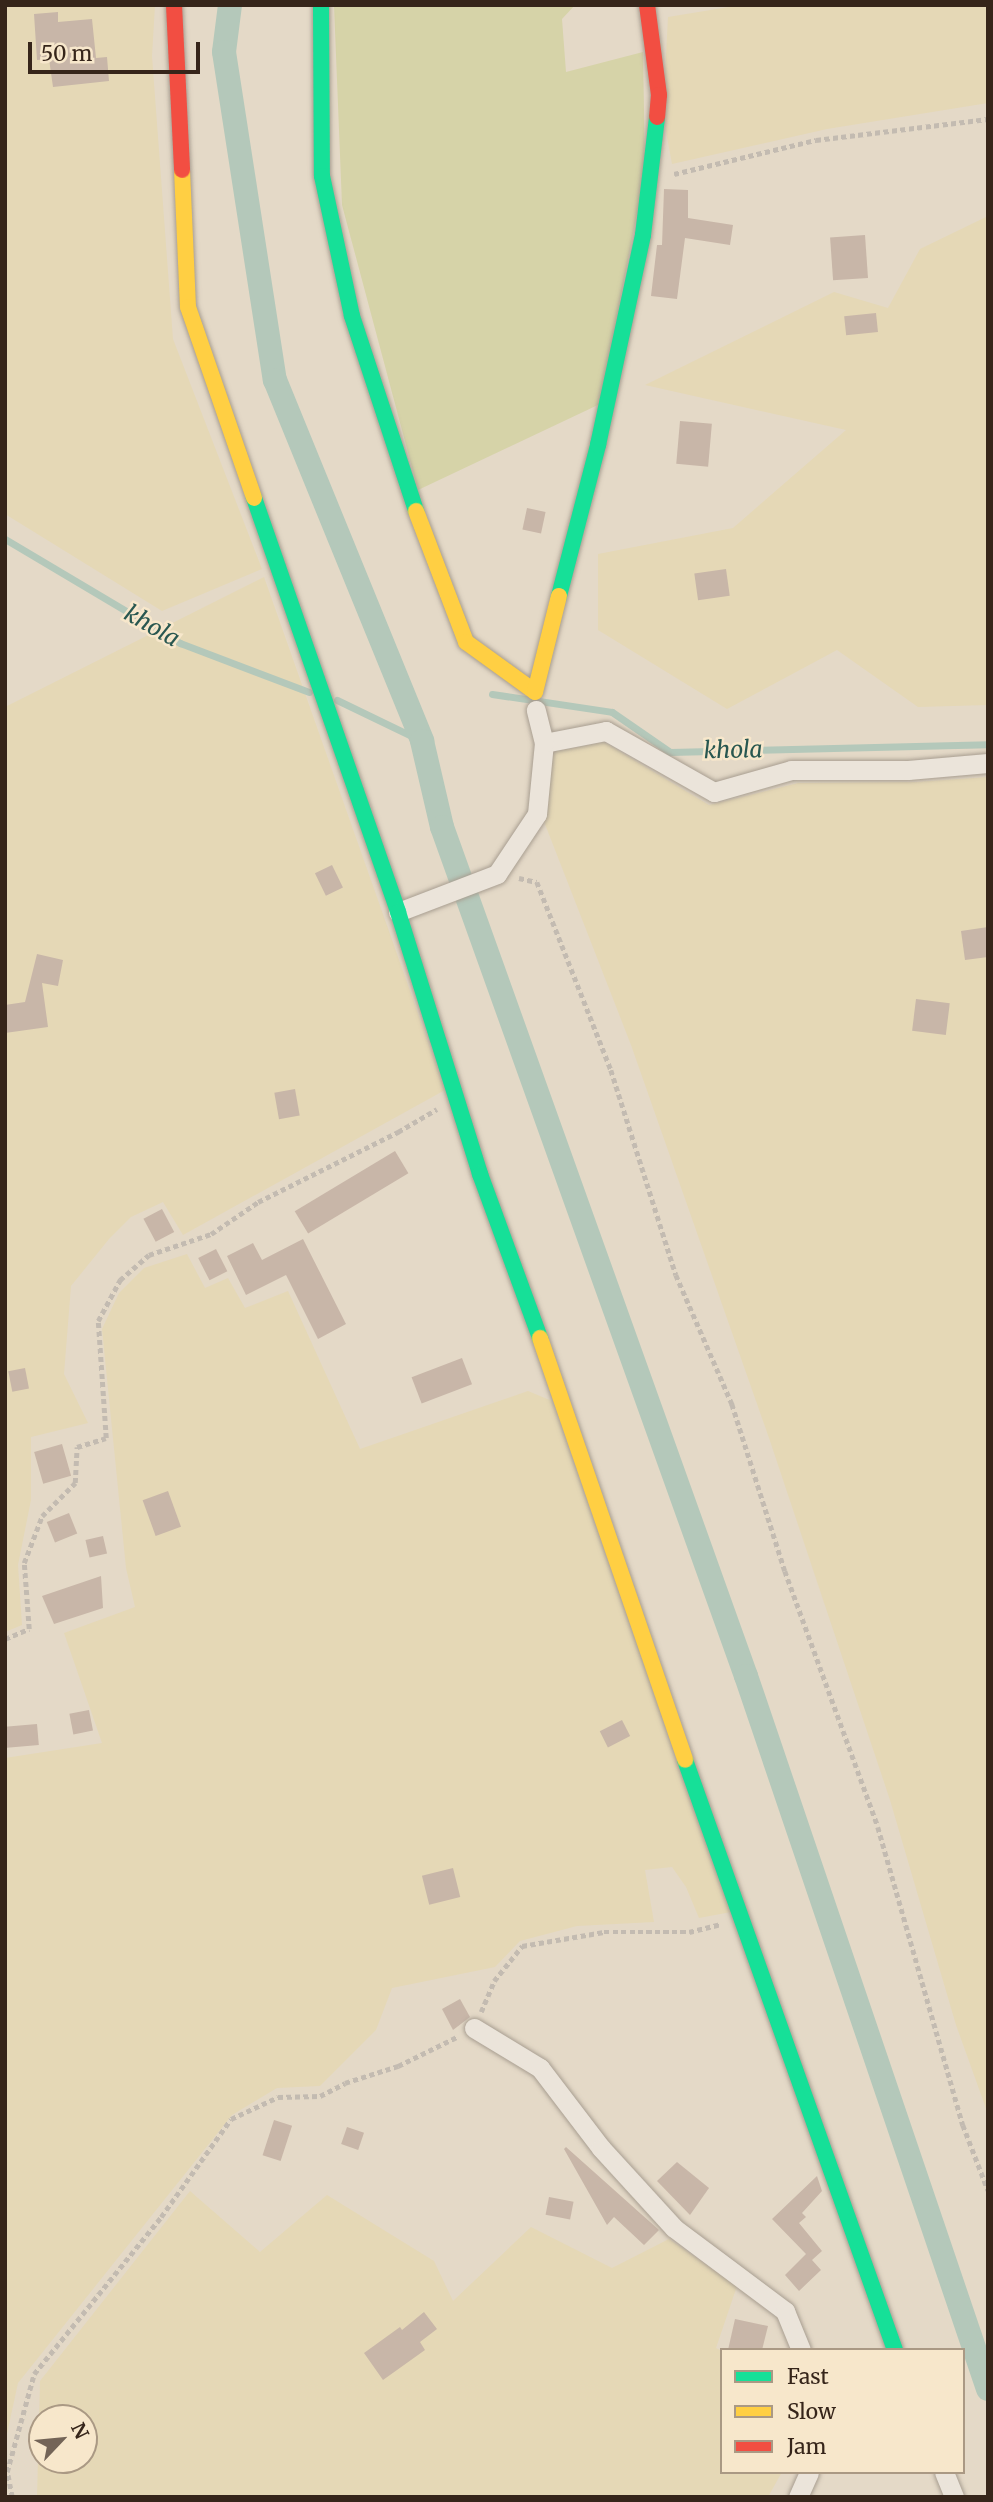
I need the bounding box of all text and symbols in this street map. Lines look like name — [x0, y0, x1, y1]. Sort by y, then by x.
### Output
scale bar — [32, 28, 203, 72]
text: 50 m — [41, 40, 92, 67]
water label: khola — [120, 599, 184, 653]
water label: khola — [703, 736, 763, 764]
legend — [720, 2348, 965, 2474]
text: Fast — [787, 2363, 829, 2390]
text: Slow — [787, 2398, 836, 2425]
north arrow — [28, 2404, 98, 2474]
text: N — [66, 2419, 94, 2443]
text: Jam — [787, 2433, 826, 2460]

